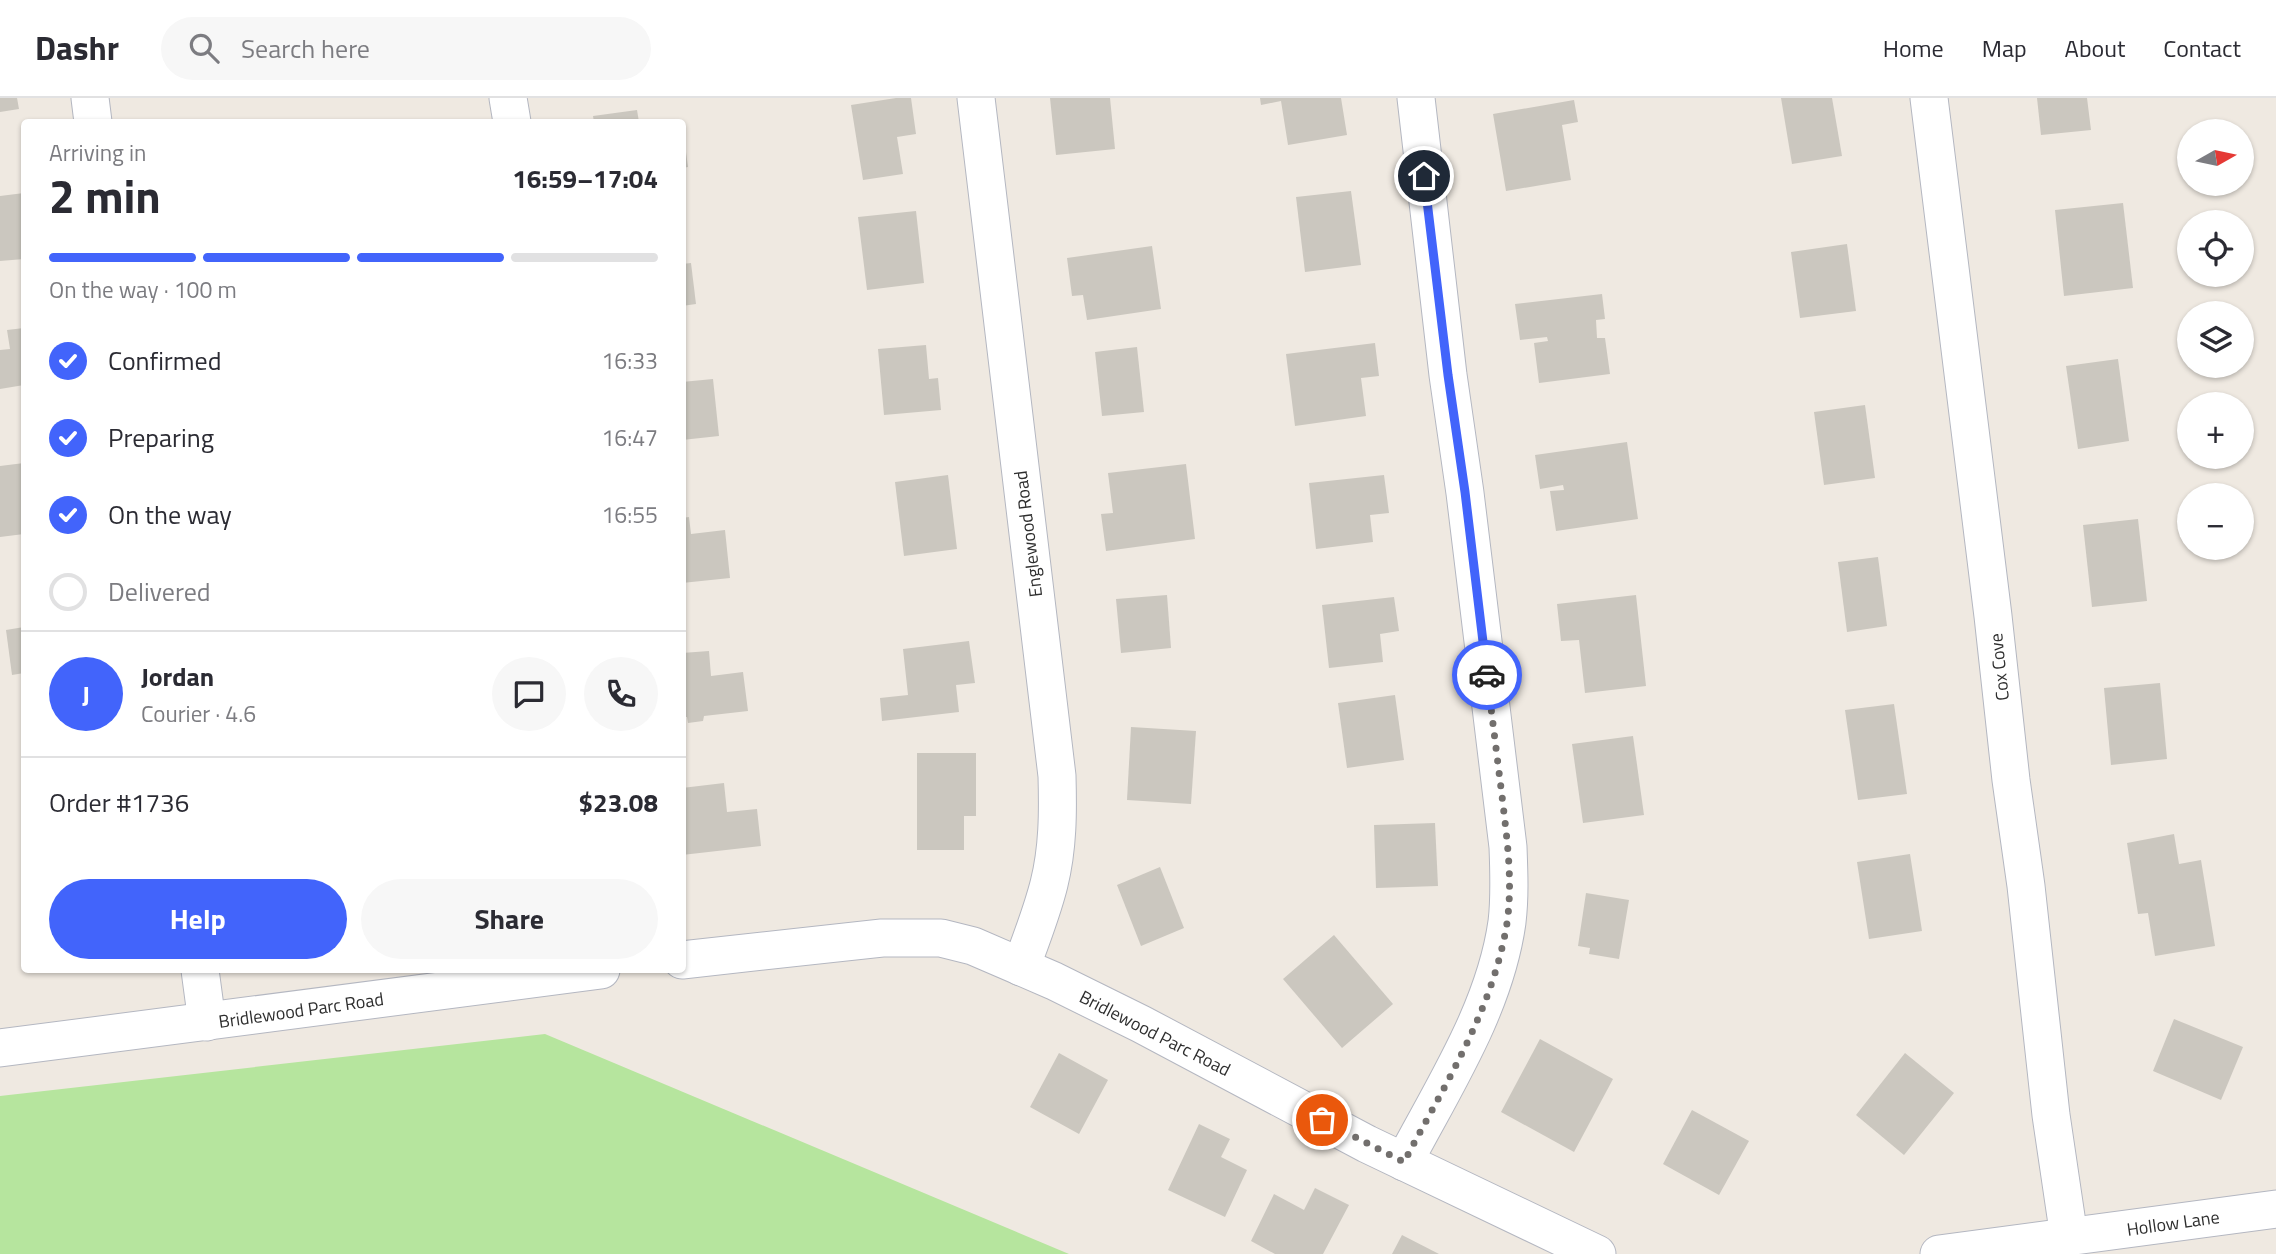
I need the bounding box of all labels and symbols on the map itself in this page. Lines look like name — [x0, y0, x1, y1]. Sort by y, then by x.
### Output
north arrow — [2177, 119, 2254, 196]
pin — [1394, 146, 1454, 206]
street label: Englewood Road — [1007, 469, 1049, 599]
street label: Cox Cove — [1982, 632, 2016, 702]
courier — [1452, 640, 1522, 710]
street label: Bridlewood Parc Road — [1075, 983, 1235, 1083]
street label: Bridlewood Parc Road — [217, 985, 385, 1035]
pin — [1292, 1090, 1352, 1150]
street label: Hollow Lane — [2125, 1203, 2221, 1243]

